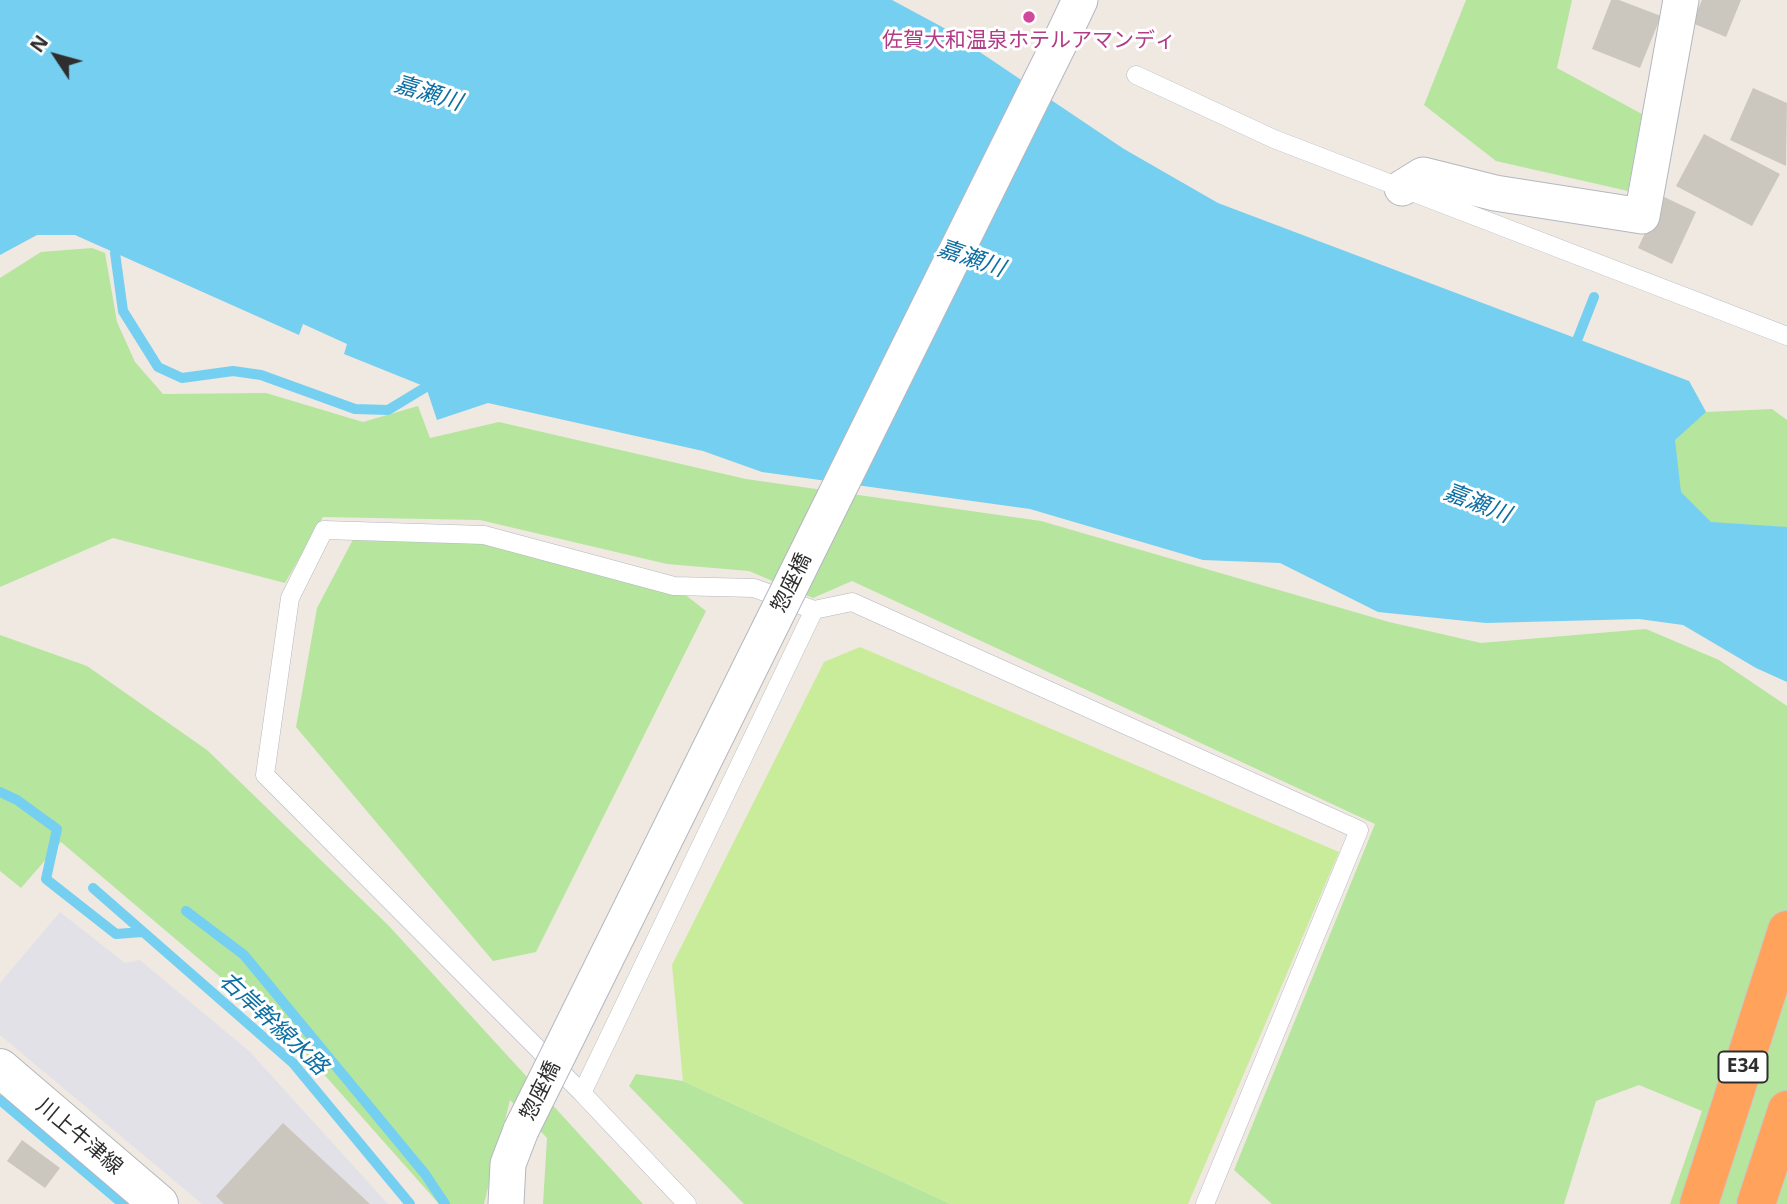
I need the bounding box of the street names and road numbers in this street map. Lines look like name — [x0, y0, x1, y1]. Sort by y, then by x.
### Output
street label: 惣座橋 — [767, 549, 817, 617]
road number: E34 — [1718, 1051, 1768, 1082]
street label: 惣座橋 — [516, 1057, 566, 1125]
street label: 川上牛津線 — [31, 1094, 127, 1180]

